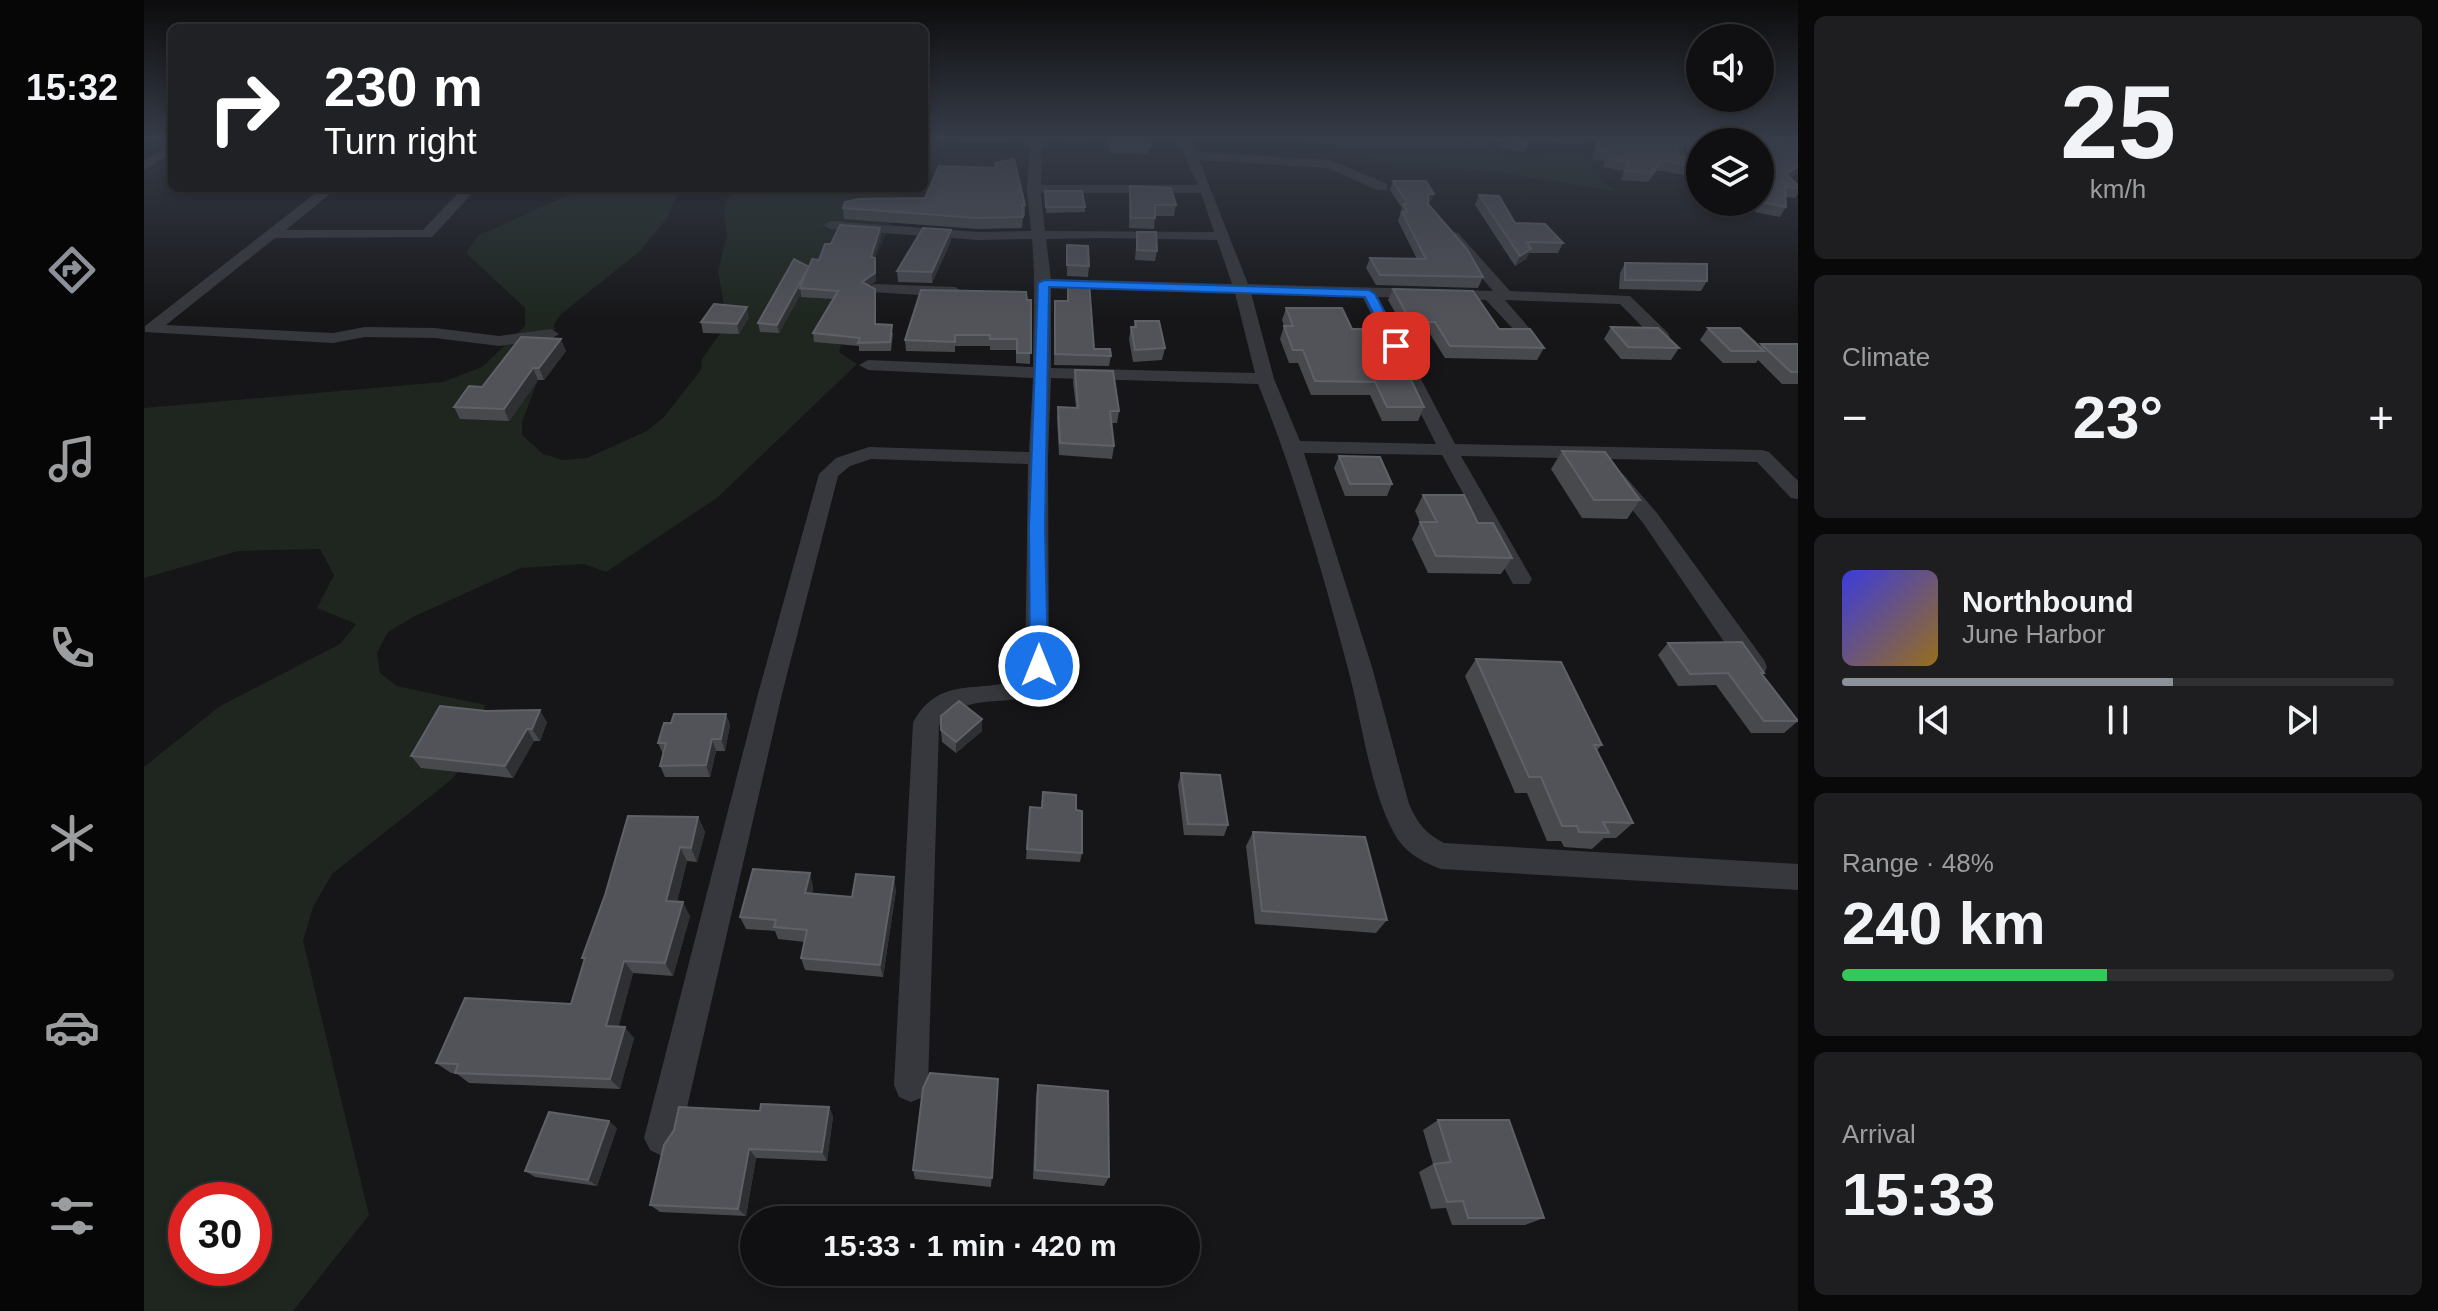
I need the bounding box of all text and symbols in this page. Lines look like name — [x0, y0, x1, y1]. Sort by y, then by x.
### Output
map controls — [1686, 24, 1774, 216]
button: sound — [1686, 24, 1774, 112]
text: 230 m — [324, 55, 483, 118]
icon: right — [192, 56, 296, 160]
text: 25 — [2060, 64, 2176, 180]
text: 15:32 — [26, 67, 118, 108]
text: Turn right — [324, 121, 477, 162]
button: layers — [1686, 128, 1774, 216]
text: km/h — [2090, 174, 2146, 204]
icon: directions — [44, 242, 100, 298]
pin — [1362, 312, 1430, 380]
icon: arrive — [1374, 324, 1418, 368]
text: Climate — [1842, 342, 1930, 372]
text: 23° — [2073, 384, 2163, 451]
text: − — [1842, 393, 1868, 442]
text: + — [2368, 393, 2394, 442]
icon: music — [44, 431, 100, 487]
text: Northbound — [1962, 585, 2134, 618]
text: June Harbor — [1962, 619, 2105, 649]
icon: phone — [44, 620, 100, 676]
position arrow — [997, 624, 1081, 708]
icon: previous — [1912, 698, 1956, 742]
icon: pause — [2096, 698, 2140, 742]
icon: next — [2280, 698, 2324, 742]
icon: climate — [44, 810, 100, 866]
text: Range · 48% — [1842, 848, 1994, 878]
text: 240 km — [1842, 890, 2046, 957]
icon: car — [44, 999, 100, 1055]
text: Arrival — [1842, 1119, 1916, 1149]
text: 15:33 — [1842, 1161, 1995, 1228]
speed limit sign: 30 — [168, 1182, 272, 1286]
icon: filters — [44, 1188, 100, 1244]
text: 15:33 · 1 min · 420 m — [823, 1229, 1117, 1262]

